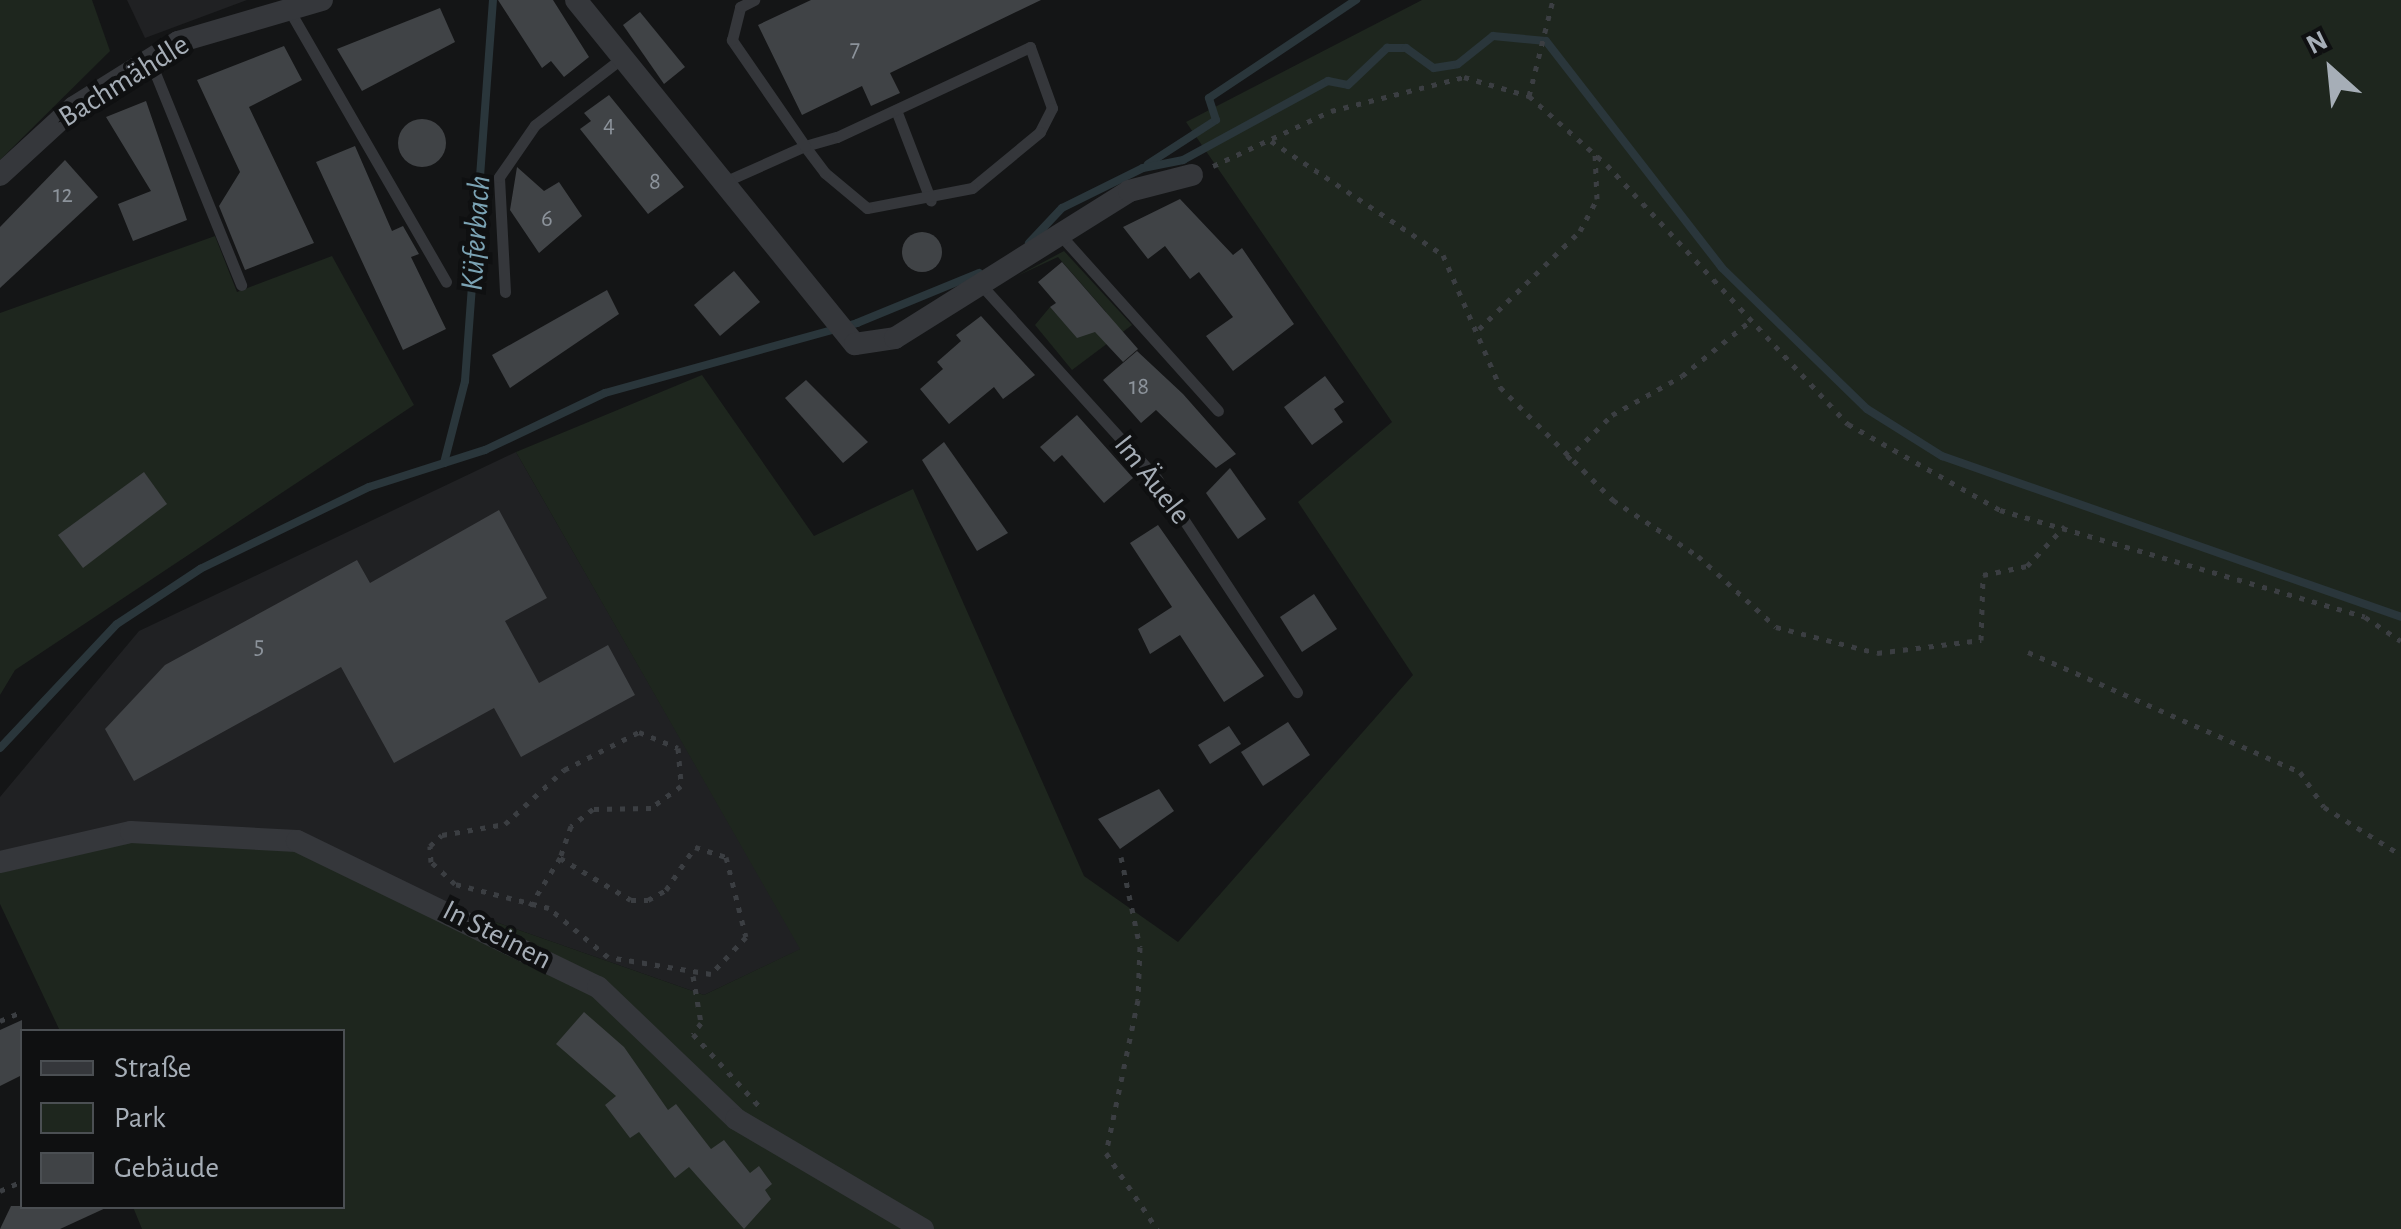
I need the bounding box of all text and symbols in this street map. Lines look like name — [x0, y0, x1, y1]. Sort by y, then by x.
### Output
north arrow — [2281, 20, 2381, 120]
text: N — [2302, 26, 2332, 60]
street label: Bachmähdle — [52, 27, 196, 135]
house number: 7 — [850, 34, 860, 64]
house number: 4 — [603, 110, 615, 140]
house number: 8 — [649, 167, 661, 197]
water label: Küferbach — [453, 174, 499, 292]
house number: 12 — [53, 180, 73, 210]
house number: 6 — [541, 204, 553, 234]
house number: 18 — [1129, 372, 1149, 402]
street label: Im Äuele — [1106, 428, 1198, 532]
house number: 5 — [254, 631, 264, 661]
street label: In Steinen — [437, 892, 557, 978]
legend — [20, 1029, 345, 1209]
text: Straße — [114, 1053, 191, 1083]
text: Park — [114, 1103, 166, 1133]
text: Gebäude — [114, 1153, 219, 1183]

